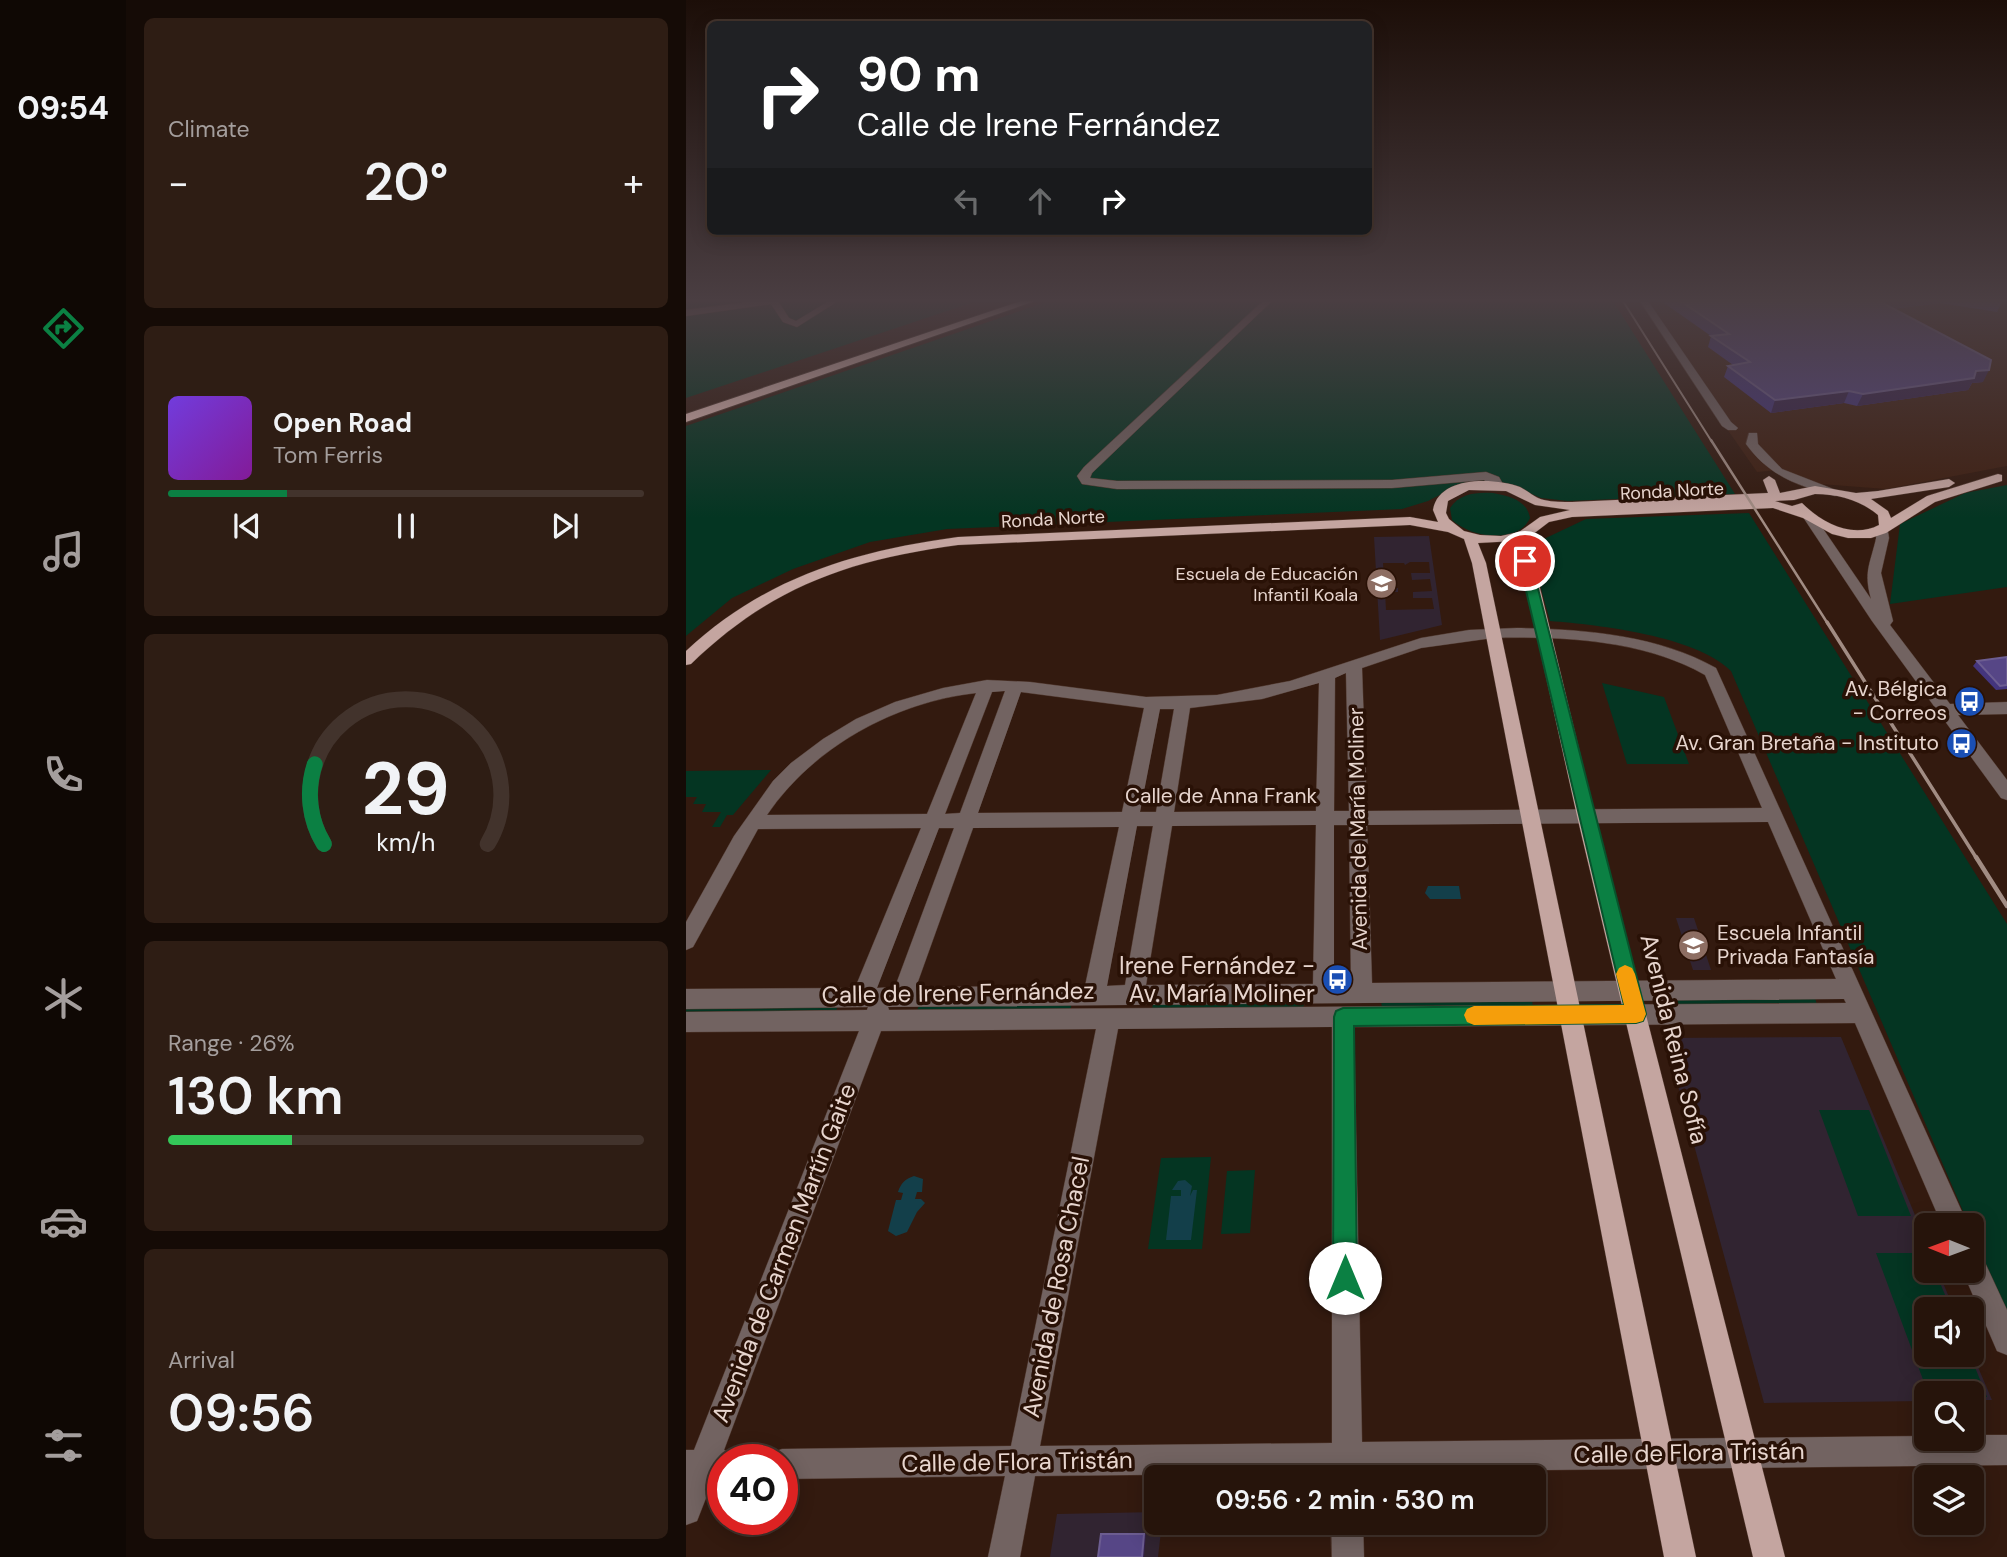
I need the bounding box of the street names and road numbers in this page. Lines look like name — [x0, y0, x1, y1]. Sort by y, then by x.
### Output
street label: Ronda Norte — [1620, 476, 1724, 506]
street label: Ronda Norte — [1001, 504, 1105, 534]
street label: Avenida de María Moliner — [1342, 707, 1374, 951]
street label: Calle de Anna Frank — [1125, 782, 1318, 810]
street label: Avenida Reina Sofía — [1633, 931, 1716, 1147]
street label: Calle de Irene Fernández — [821, 975, 1095, 1010]
street label: Avenida de Carmen Martín Gaite — [704, 1079, 863, 1427]
street label: Avenida de Rosa Chacel — [1015, 1154, 1096, 1420]
street label: Calle de Flora Tristán — [1573, 1435, 1805, 1470]
street label: Calle de Flora Tristán — [901, 1444, 1133, 1479]

